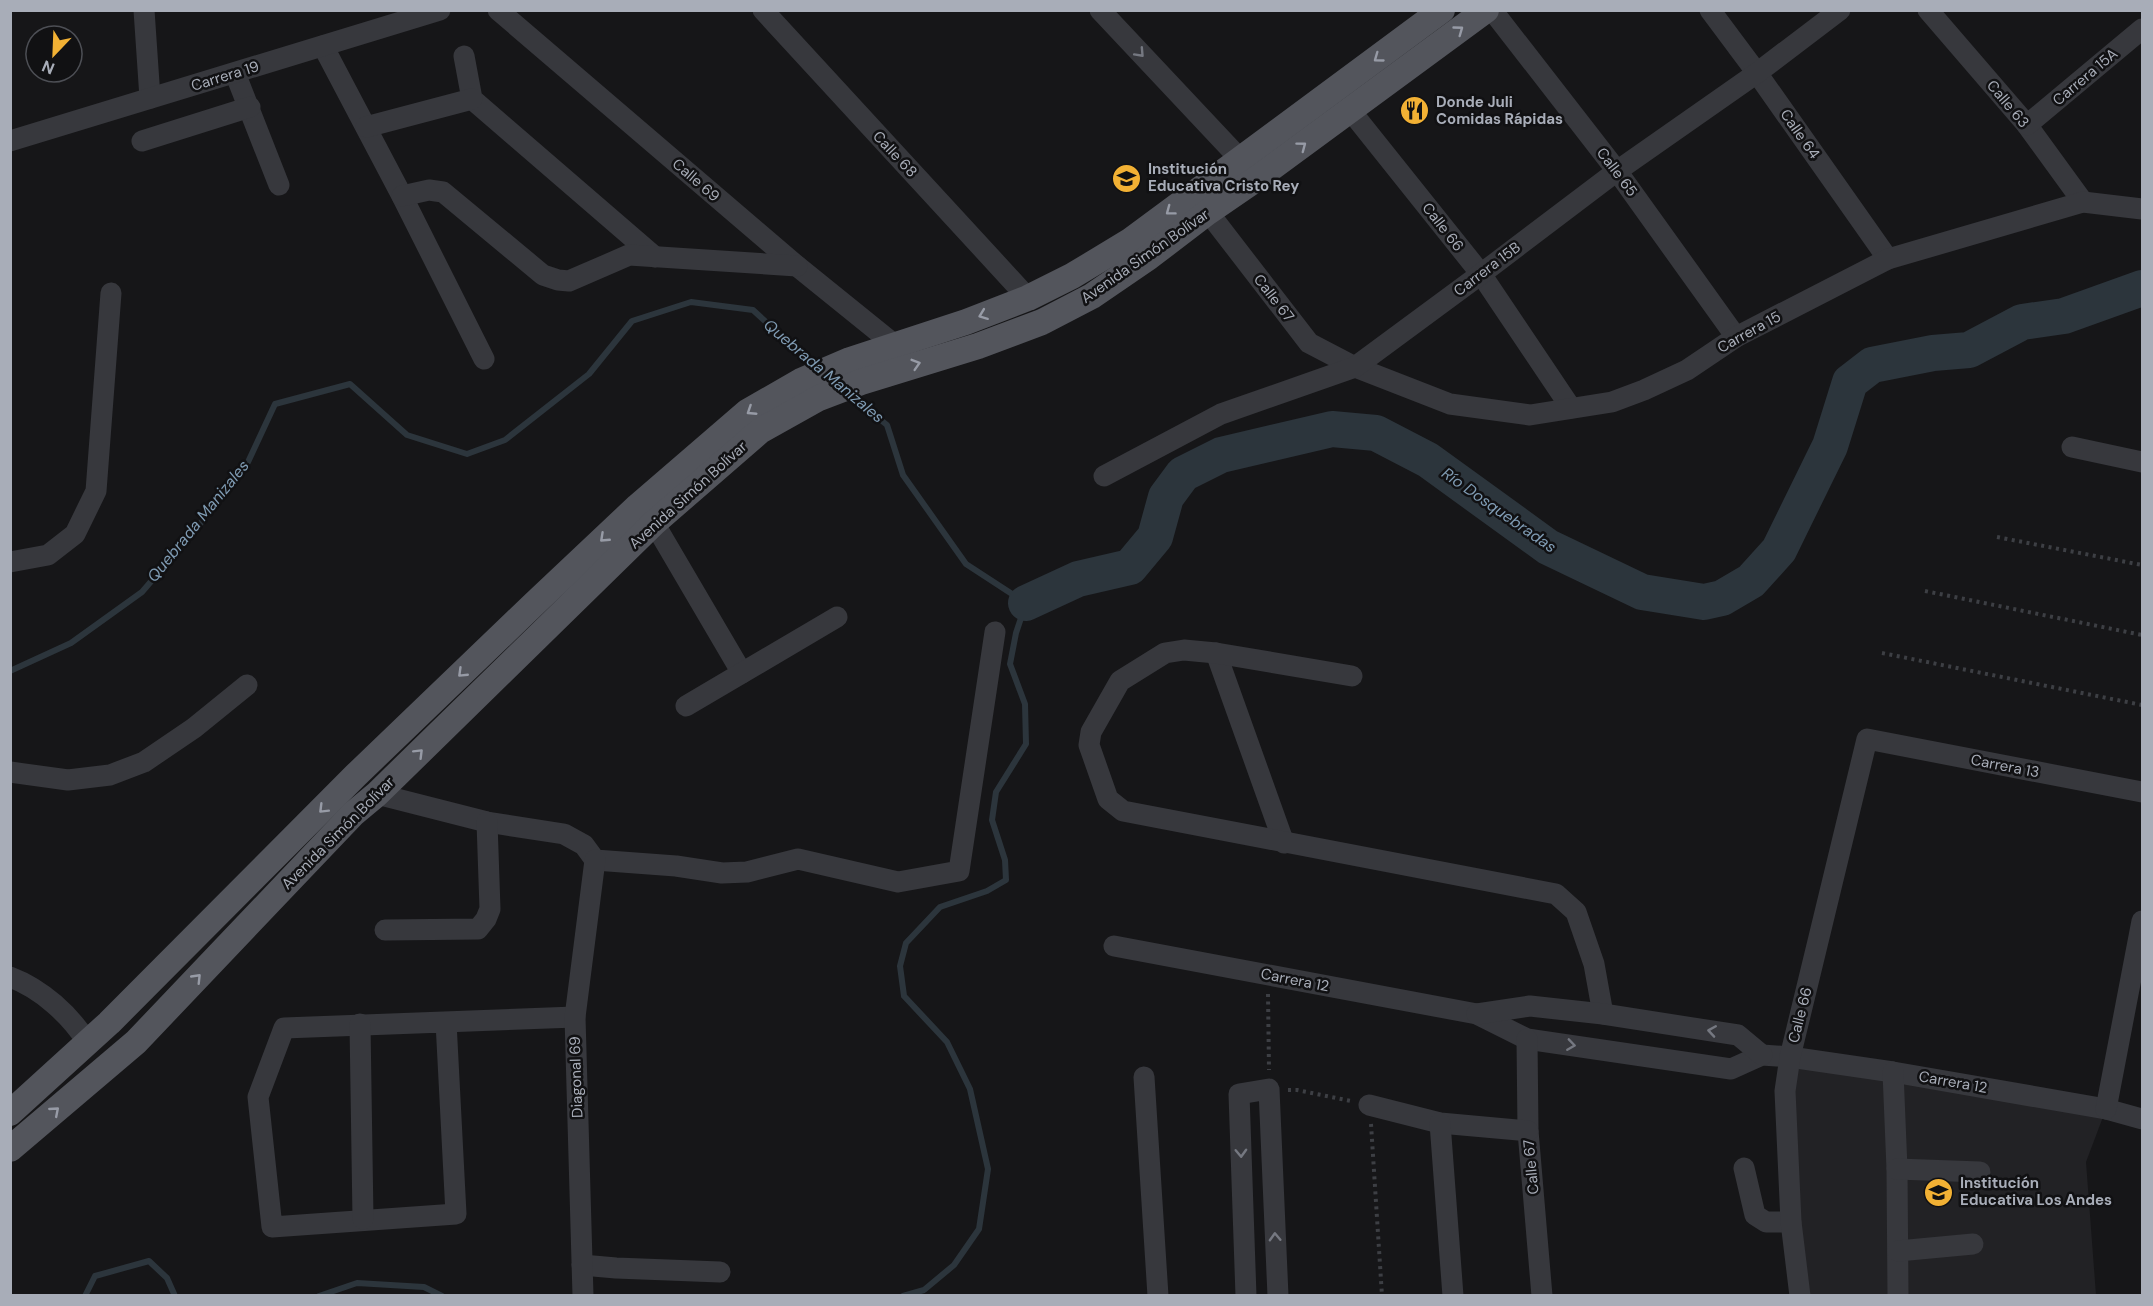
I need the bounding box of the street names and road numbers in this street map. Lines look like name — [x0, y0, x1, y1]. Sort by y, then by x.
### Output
street label: Carrera 15A — [2048, 44, 2122, 110]
street label: Carrera 19 — [189, 56, 261, 96]
street label: Calle 63 — [1982, 76, 2034, 132]
street label: Calle 64 — [1776, 105, 1824, 163]
street label: Calle 68 — [868, 126, 922, 182]
street label: Calle 65 — [1592, 143, 1642, 201]
street label: Calle 69 — [668, 154, 724, 206]
street label: Calle 66 — [1418, 198, 1468, 256]
street label: Avenida Simón Bolívar — [1077, 204, 1213, 308]
street label: Carrera 15B — [1450, 237, 1524, 301]
street label: Calle 67 — [1249, 270, 1299, 326]
street label: Carrera 15 — [1714, 306, 1784, 358]
street label: Avenida Simón Bolívar — [625, 436, 752, 553]
street label: Carrera 13 — [1969, 750, 2041, 782]
street label: Avenida Simón Bolívar — [277, 772, 399, 894]
street label: Carrera 12 — [1259, 964, 1331, 996]
street label: Calle 66 — [1783, 985, 1817, 1045]
street label: Diagonal 69 — [565, 1036, 587, 1118]
street label: Carrera 12 — [1917, 1066, 1989, 1098]
street label: Calle 67 — [1519, 1139, 1543, 1195]

